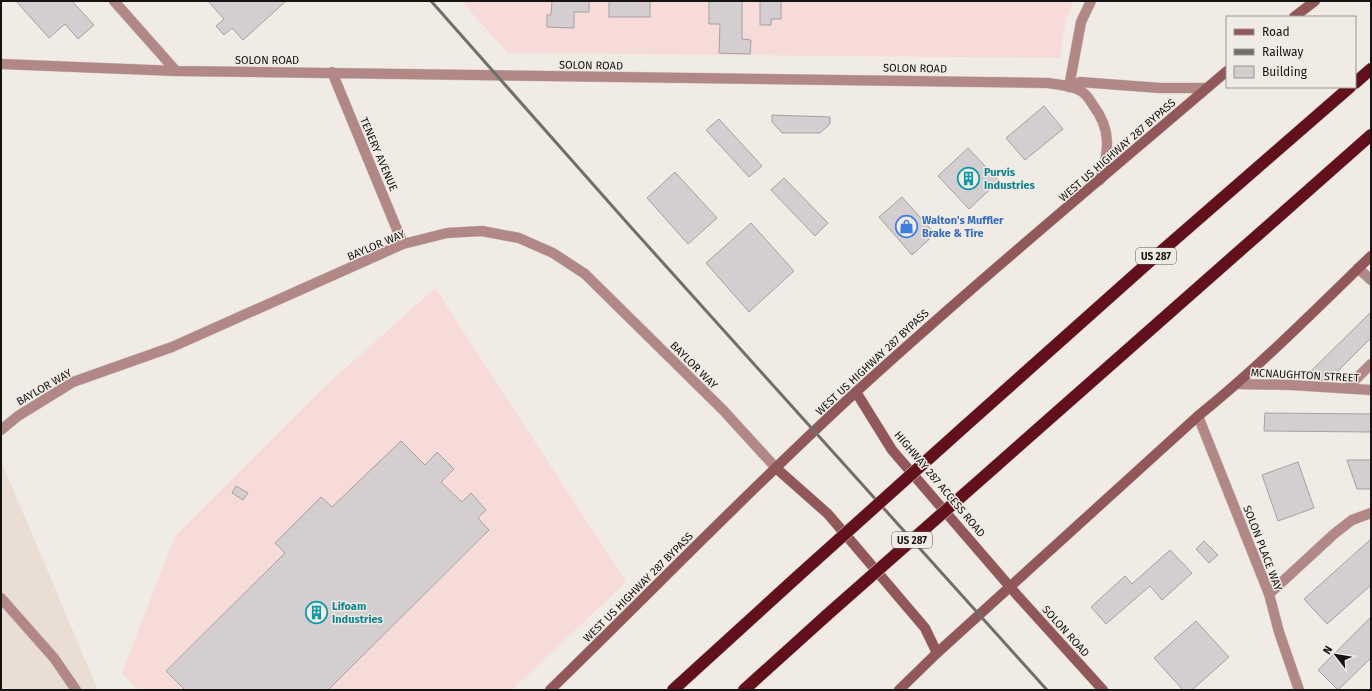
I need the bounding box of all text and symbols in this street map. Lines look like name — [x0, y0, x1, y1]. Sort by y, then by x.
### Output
legend — [1226, 16, 1356, 88]
text: Road — [1262, 25, 1290, 39]
text: Railway — [1262, 45, 1303, 59]
street label: SOLON ROAD — [235, 54, 299, 67]
street label: SOLON ROAD — [559, 58, 623, 73]
street label: SOLON ROAD — [883, 61, 947, 76]
text: Building — [1262, 65, 1308, 79]
street label: WEST US HIGHWAY 287 BYPASS — [1057, 96, 1178, 204]
street label: TENERY AVENUE — [357, 115, 400, 193]
building icon: Purvis Industries — [955, 165, 981, 191]
place label: Purvis Industries — [984, 166, 1036, 192]
shop icon: Walton's Muffler Brake & Tire — [894, 213, 920, 239]
place label: Walton's Muffler Brake & Tire — [922, 214, 1004, 240]
street label: BAYLOR WAY — [345, 227, 407, 263]
road number: US 287 — [1136, 248, 1176, 264]
street label: WEST US HIGHWAY 287 BYPASS — [813, 307, 932, 418]
street label: BAYLOR WAY — [667, 339, 720, 392]
street label: BAYLOR WAY — [14, 366, 74, 408]
street label: MCNAUGHTON STREET — [1250, 366, 1360, 385]
street label: HIGHWAY 287 ACCESS ROAD — [891, 429, 988, 540]
street label: SOLON PLACE WAY — [1240, 504, 1285, 593]
street label: WEST US HIGHWAY 287 BYPASS — [581, 530, 696, 645]
road number: US 287 — [892, 532, 932, 548]
building icon: Lifoam Industries — [303, 599, 329, 625]
place label: Lifoam Industries — [332, 600, 384, 626]
street label: SOLON ROAD — [1039, 603, 1092, 659]
north arrow — [1316, 635, 1356, 675]
text: N — [1320, 644, 1335, 657]

